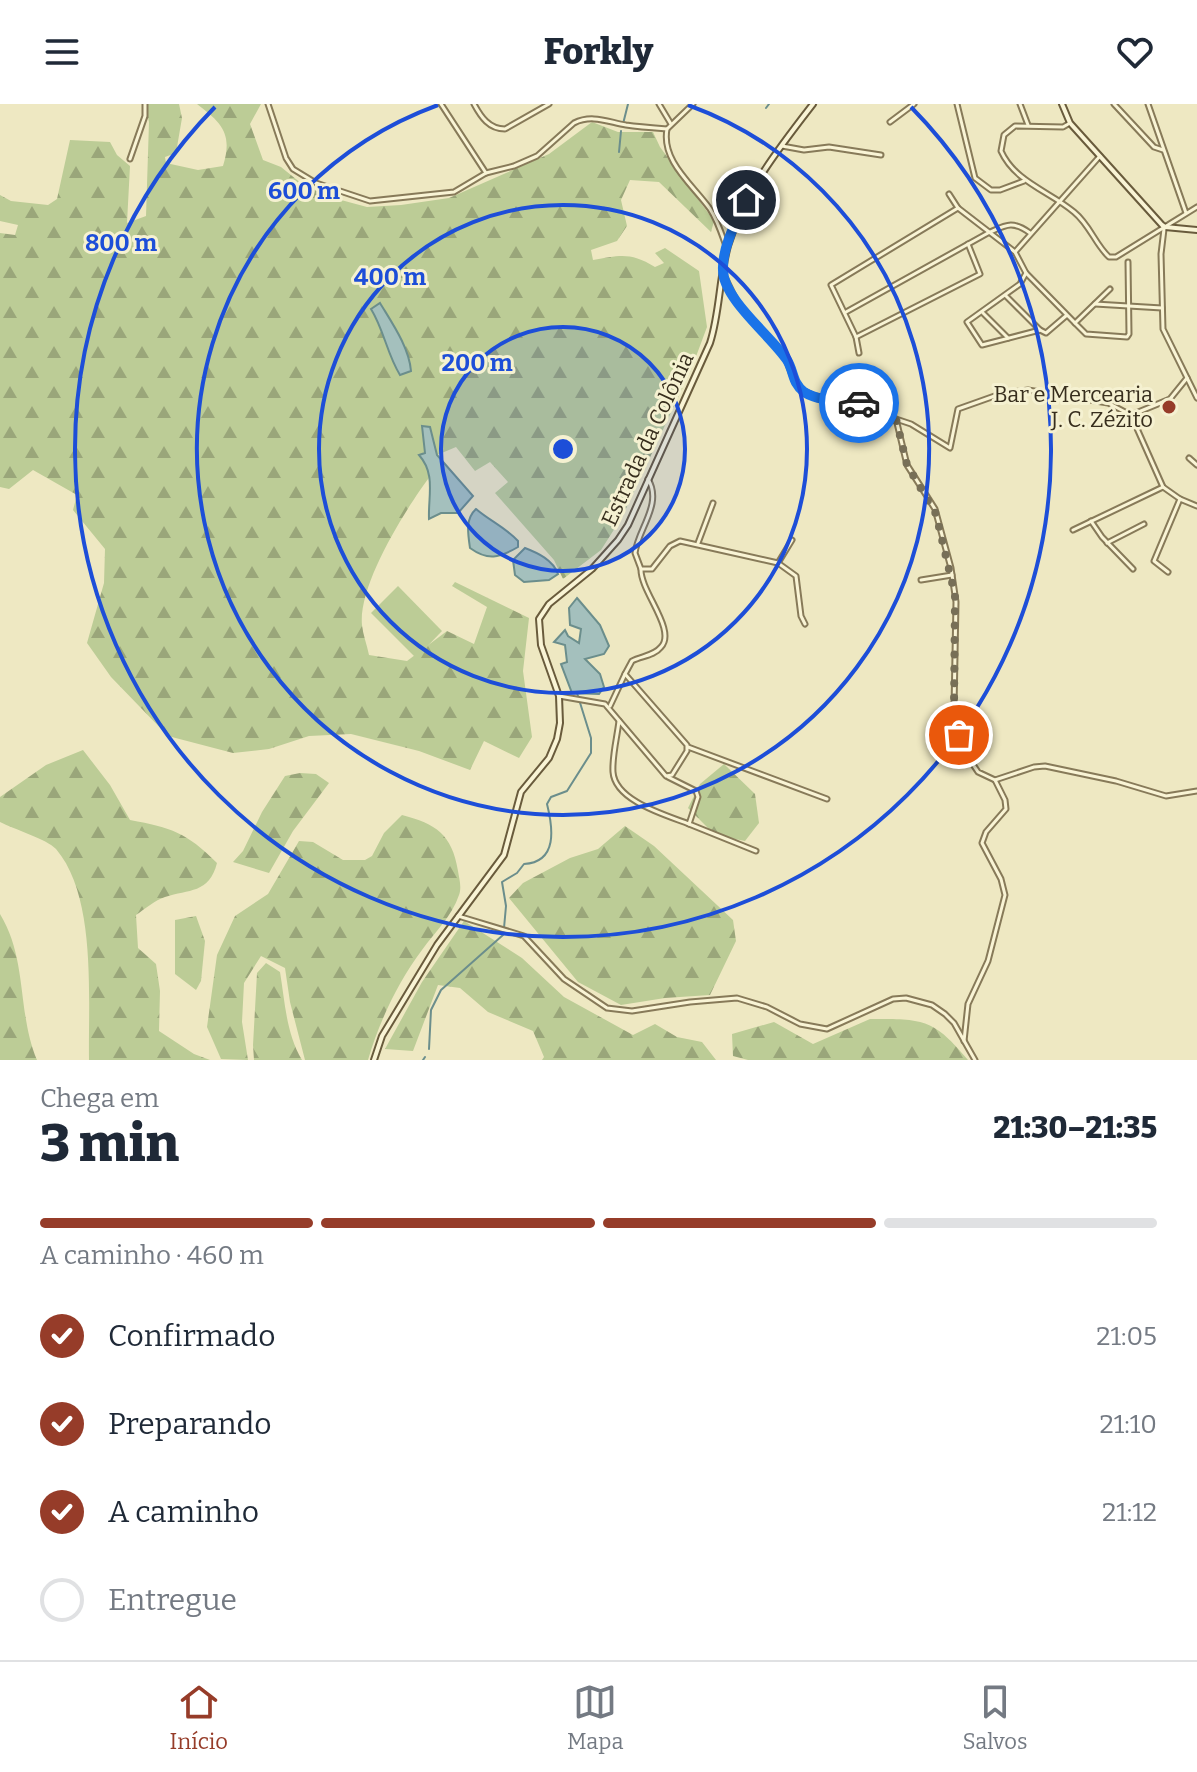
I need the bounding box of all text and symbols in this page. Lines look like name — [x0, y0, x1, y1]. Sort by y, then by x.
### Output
icon: menu — [40, 30, 84, 74]
text: Forkly — [544, 30, 653, 74]
icon: heart — [1113, 30, 1157, 74]
pin — [712, 166, 780, 234]
text: 600 m — [268, 177, 340, 205]
icon: home — [724, 178, 768, 222]
text: 800 m — [85, 229, 157, 257]
text: 400 m — [354, 263, 426, 291]
street label: Estrada da Colônia — [595, 348, 700, 530]
text: 200 m — [441, 349, 513, 377]
courier — [819, 363, 899, 443]
icon: car — [837, 381, 881, 425]
place label: Bar e Mercearia J. C. Zézito — [994, 381, 1153, 433]
marker: Bar e Mercearia J. C. Zézito — [1160, 398, 1178, 416]
centre of rings — [549, 435, 577, 463]
pin — [925, 701, 993, 769]
icon: bag — [937, 713, 981, 757]
text: Chega em — [40, 1083, 159, 1114]
text: 21:30–21:35 — [993, 1110, 1157, 1146]
text: 3 min — [40, 1112, 179, 1175]
text: A caminho · 460 m — [40, 1240, 264, 1271]
icon: check — [40, 1314, 84, 1358]
text: Confirmado — [108, 1318, 275, 1354]
text: 21:05 — [1096, 1321, 1157, 1352]
icon: check — [40, 1402, 84, 1446]
text: Preparando — [108, 1406, 272, 1442]
text: 21:10 — [1100, 1409, 1157, 1440]
icon: check — [40, 1490, 84, 1534]
text: A caminho — [108, 1494, 259, 1530]
text: 21:12 — [1102, 1497, 1157, 1528]
text: Entregue — [108, 1582, 237, 1618]
tab: Início — [170, 1680, 228, 1755]
tab: Mapa — [567, 1680, 623, 1755]
tab: Salvos — [962, 1680, 1027, 1755]

